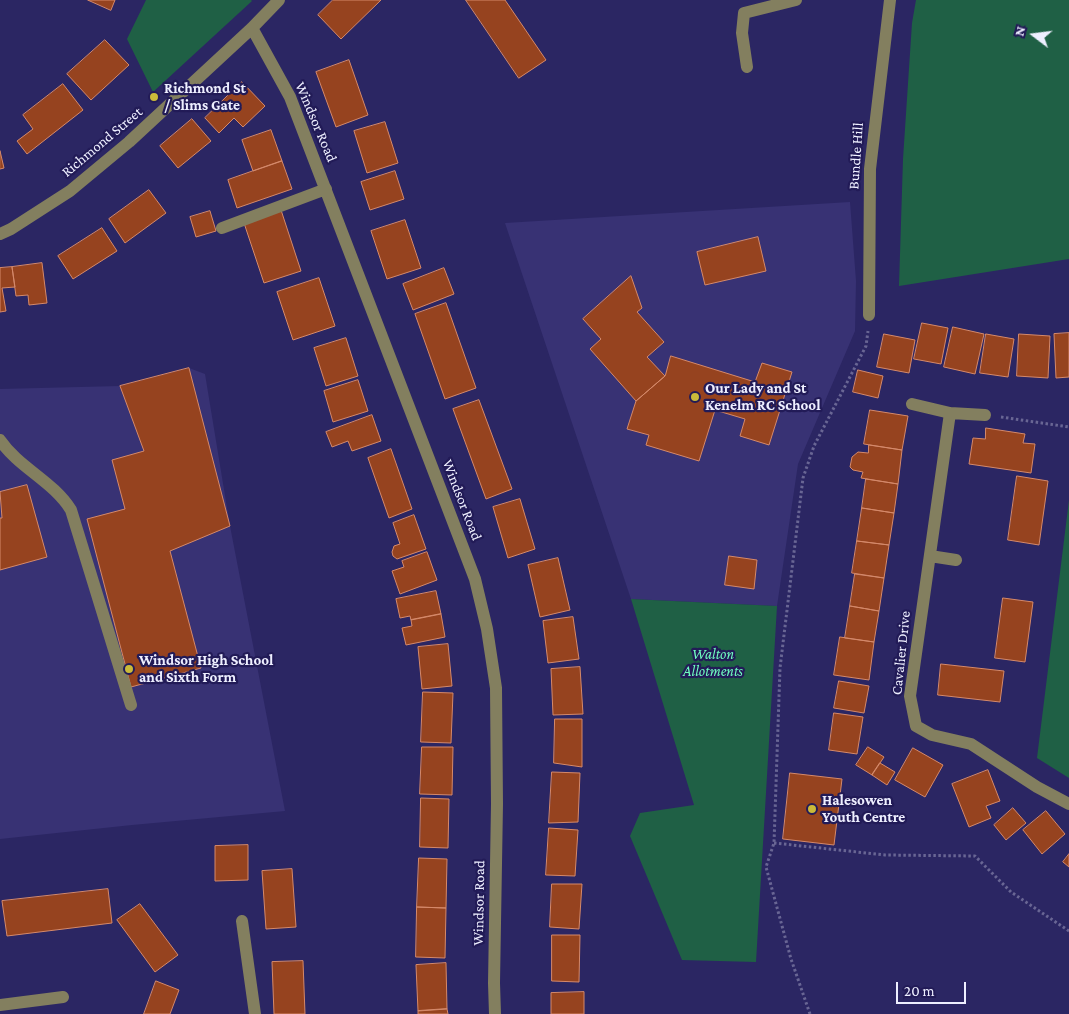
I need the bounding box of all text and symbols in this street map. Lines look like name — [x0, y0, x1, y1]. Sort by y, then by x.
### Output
north arrow — [1009, 10, 1059, 60]
text: N — [1011, 24, 1028, 38]
place label: Richmond St / Slims Gate — [164, 79, 246, 114]
street label: Windsor Road — [291, 79, 341, 165]
marker: Richmond St / Slims Gate — [148, 91, 160, 103]
street label: Richmond Street — [58, 103, 146, 181]
street label: Bundle Hill — [845, 122, 867, 190]
place label: Our Lady and St Kenelm RC School — [705, 379, 821, 414]
marker: Our Lady and St Kenelm RC School — [689, 391, 701, 403]
street label: Windsor Road — [438, 457, 486, 543]
street label: Cavalier Drive — [888, 610, 914, 696]
park label: Walton Allotments — [683, 645, 743, 680]
place label: Windsor High School and Sixth Form — [139, 651, 273, 686]
marker: Windsor High School and Sixth Form — [123, 663, 135, 675]
place label: Halesowen Youth Centre — [822, 791, 905, 826]
marker: Halesowen Youth Centre — [806, 803, 818, 815]
street label: Windsor Road — [469, 860, 489, 946]
scale bar — [899, 972, 969, 1004]
text: 20 m — [904, 983, 935, 999]

